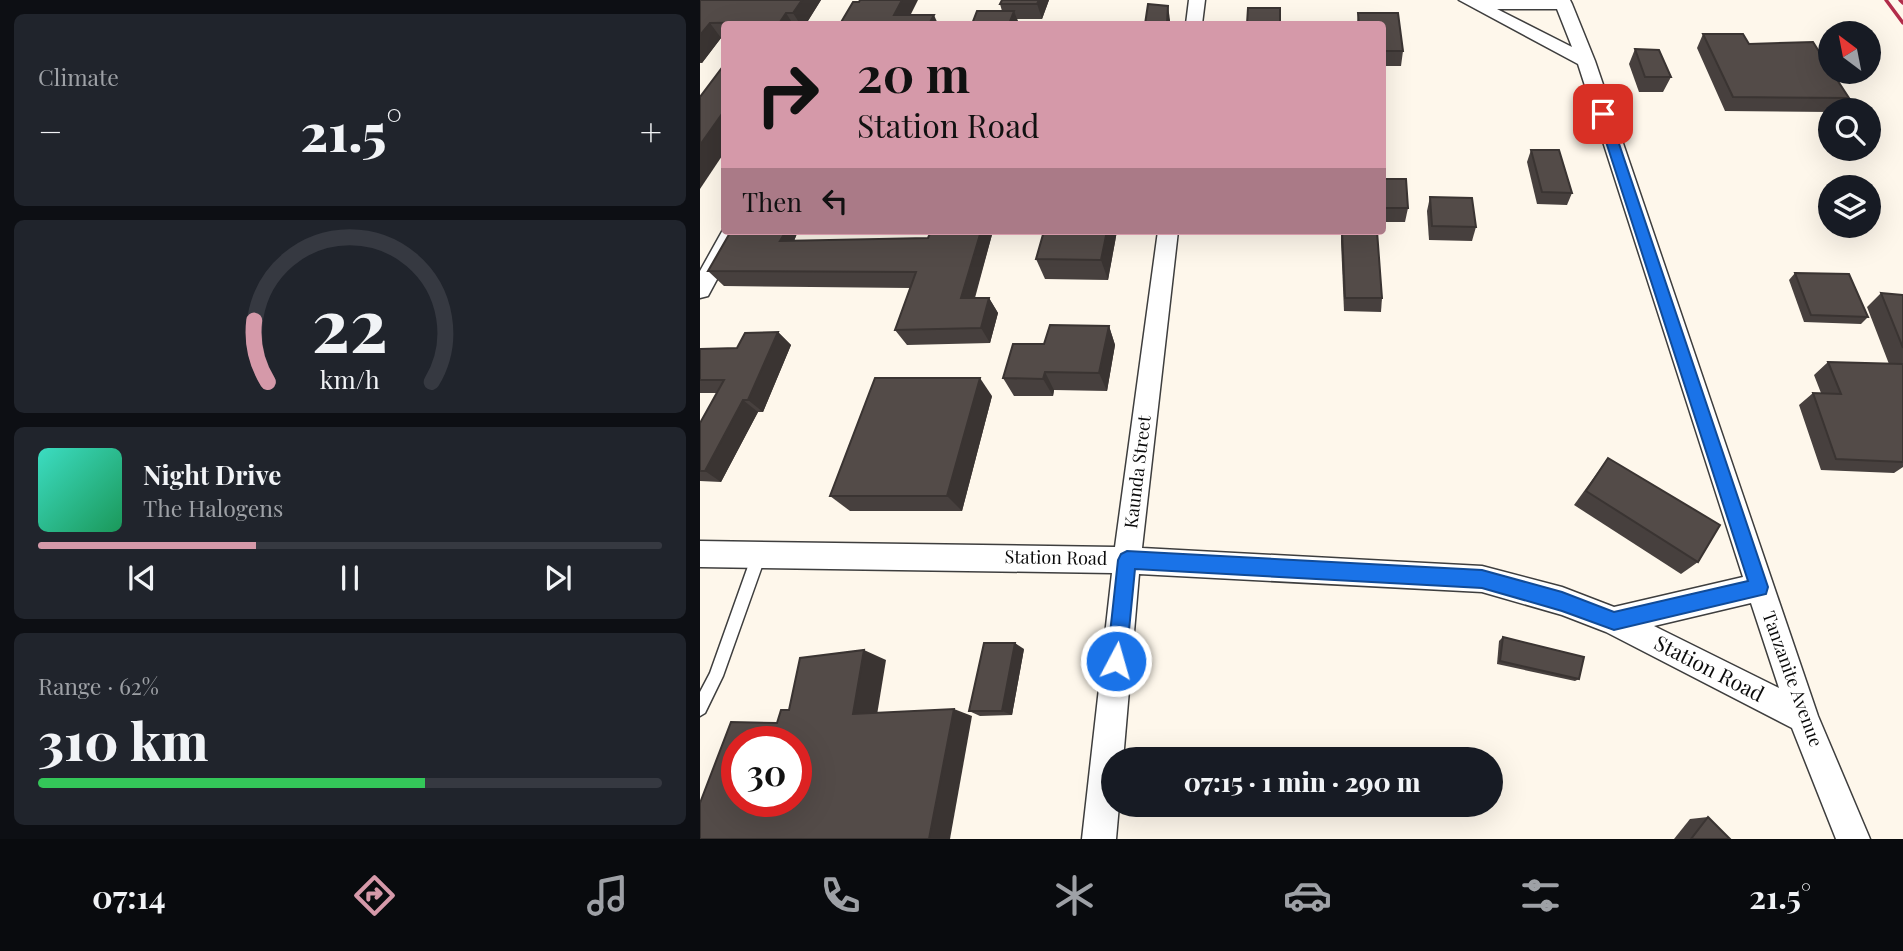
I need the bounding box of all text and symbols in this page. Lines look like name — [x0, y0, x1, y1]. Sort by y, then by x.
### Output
north arrow — [1818, 21, 1881, 84]
map controls — [1818, 21, 1881, 238]
text: 20 m — [857, 40, 970, 105]
icon: right — [742, 49, 833, 140]
text: Climate — [38, 61, 119, 92]
pin — [1573, 84, 1633, 144]
icon: arrive — [1584, 95, 1622, 133]
text: 21.5° — [300, 96, 402, 165]
button: search — [1818, 98, 1881, 161]
text: Station Road — [857, 103, 1040, 146]
text: − — [38, 105, 63, 156]
text: + — [640, 105, 662, 156]
button: layers — [1818, 175, 1881, 238]
icon: left — [816, 182, 854, 220]
text: Then — [742, 184, 802, 219]
text: 22 — [312, 274, 388, 371]
text: km/h — [320, 362, 380, 395]
street label: Kaunda Street — [1118, 413, 1156, 530]
text: Night Drive — [143, 457, 281, 492]
text: The Halogens — [143, 492, 283, 523]
street label: Station Road — [1004, 544, 1108, 570]
icon: previous — [123, 559, 161, 597]
icon: pause — [331, 559, 369, 597]
icon: next — [539, 559, 577, 597]
street label: Tanzanite Avenue — [1757, 607, 1829, 750]
position arrow — [1079, 624, 1153, 698]
street label: Station Road — [1650, 628, 1770, 707]
text: Range · 62% — [38, 670, 159, 701]
text: 310 km — [38, 705, 208, 774]
speed limit sign: 30 — [721, 726, 812, 817]
text: 07:15 · 1 min · 290 m — [1184, 764, 1420, 799]
icon: directions — [350, 871, 399, 920]
icon: music — [583, 871, 632, 920]
icon: phone — [816, 871, 865, 920]
icon: climate — [1050, 871, 1099, 920]
icon: car — [1283, 871, 1332, 920]
icon: filters — [1516, 871, 1565, 920]
text: 07:14 — [92, 874, 166, 917]
text: 21.5° — [1749, 874, 1811, 917]

